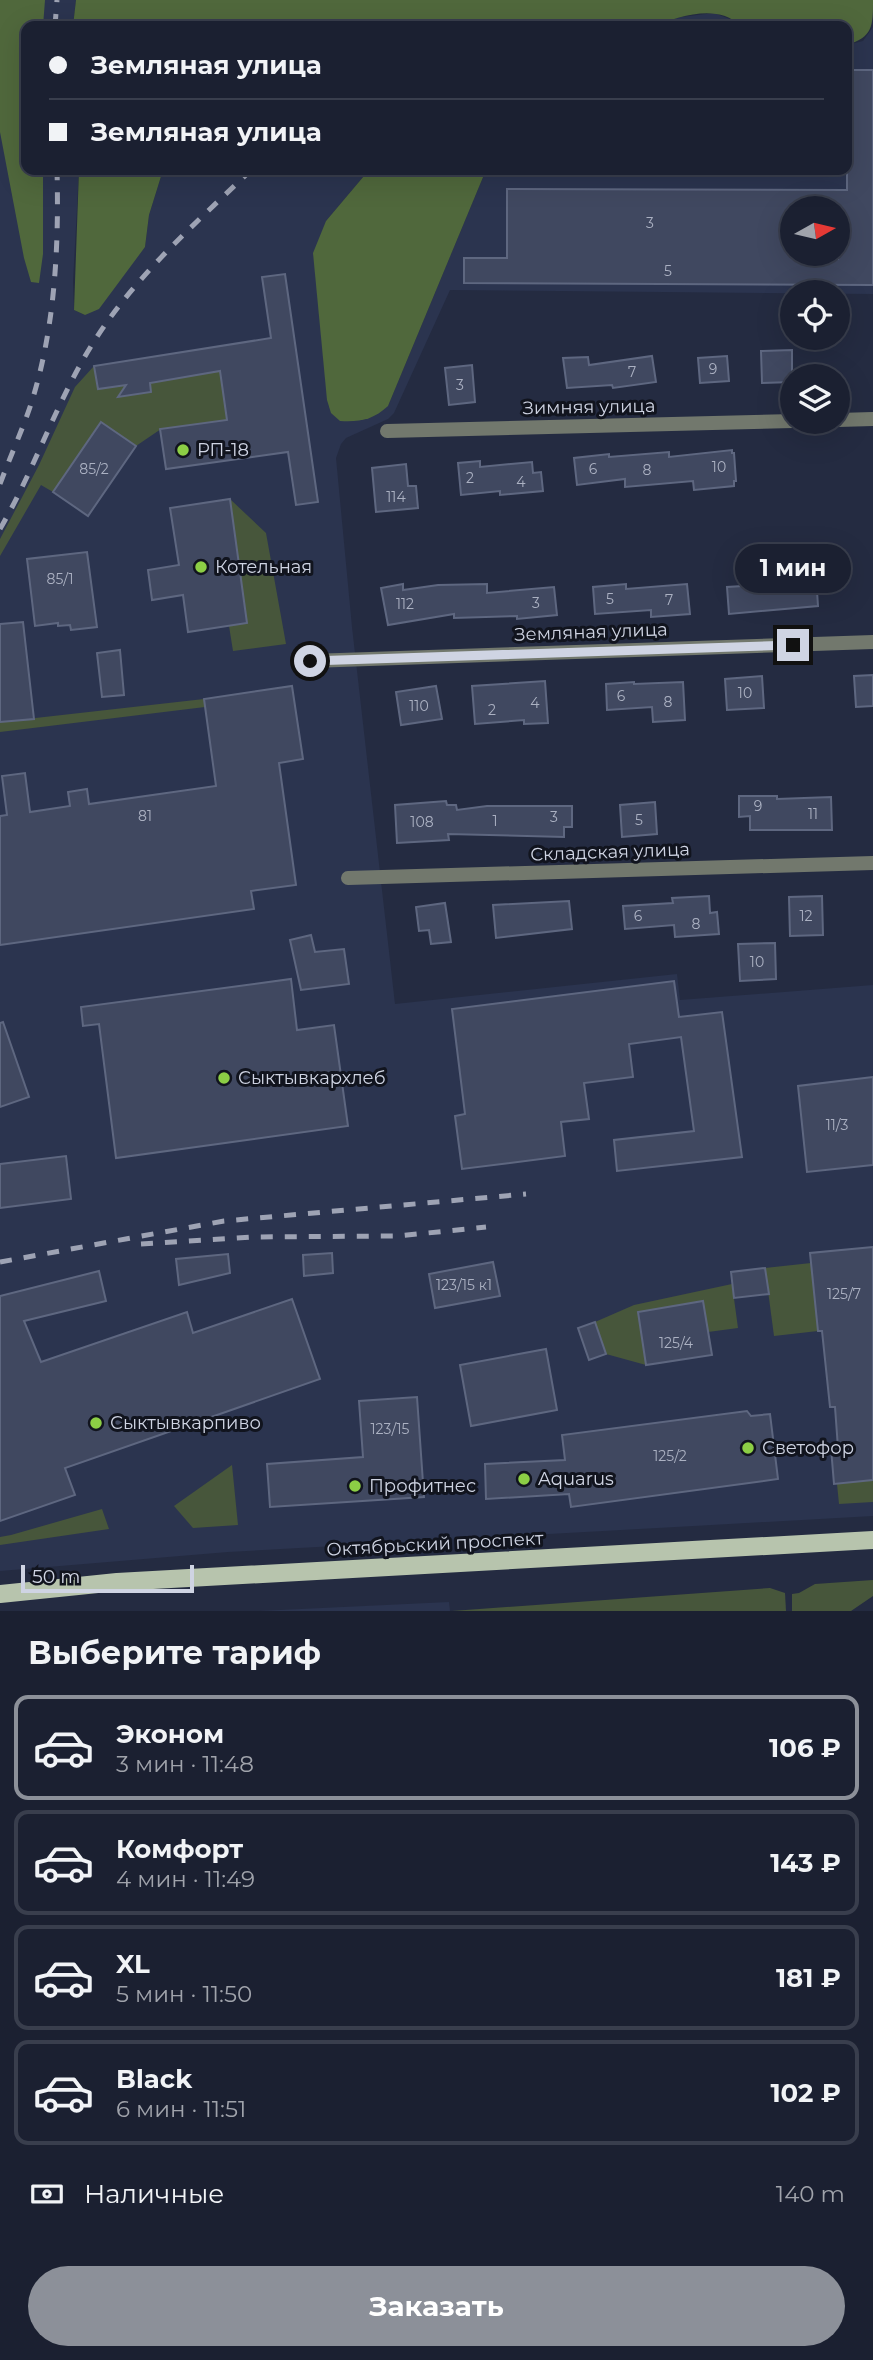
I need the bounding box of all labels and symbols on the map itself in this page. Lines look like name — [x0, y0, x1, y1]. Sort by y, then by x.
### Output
north arrow — [780, 196, 850, 266]
house number: 3 — [646, 214, 654, 232]
house number: 5 — [664, 262, 672, 280]
house number: 9 — [709, 360, 717, 378]
house number: 7 — [628, 363, 636, 381]
house number: 3 — [456, 376, 464, 394]
street label: Зимняя улица — [522, 395, 656, 419]
place label: РП-18 — [197, 439, 249, 461]
marker: РП-18 — [175, 442, 191, 458]
house number: 10 — [712, 458, 726, 476]
house number: 85/2 — [79, 460, 109, 478]
house number: 6 — [589, 460, 598, 478]
house number: 8 — [643, 461, 652, 479]
house number: 2 — [466, 469, 474, 487]
house number: 4 — [516, 473, 526, 491]
house number: 114 — [386, 488, 406, 506]
callout: 1 мин — [735, 544, 851, 592]
place label: Котельная — [215, 556, 312, 578]
marker: Котельная — [193, 559, 209, 575]
house number: 85/1 — [46, 570, 74, 588]
house number: 5 — [606, 590, 614, 608]
house number: 7 — [665, 591, 673, 609]
house number: 3 — [532, 594, 540, 612]
house number: 112 — [396, 595, 414, 613]
street label: Земляная улица — [514, 618, 668, 646]
route end — [777, 629, 809, 661]
route start — [294, 645, 326, 677]
house number: 10 — [738, 684, 752, 702]
house number: 6 — [617, 687, 626, 705]
house number: 8 — [664, 693, 673, 711]
house number: 4 — [530, 694, 540, 712]
house number: 110 — [409, 697, 429, 715]
house number: 2 — [488, 701, 496, 719]
house number: 9 — [754, 797, 762, 815]
house number: 11 — [808, 805, 818, 823]
house number: 81 — [138, 807, 152, 825]
house number: 3 — [550, 808, 558, 826]
house number: 5 — [635, 811, 643, 829]
house number: 1 — [492, 812, 498, 830]
house number: 108 — [410, 813, 434, 831]
street label: Складская улица — [530, 838, 690, 866]
house number: 6 — [634, 907, 643, 925]
house number: 12 — [799, 907, 813, 925]
house number: 8 — [692, 915, 701, 933]
house number: 10 — [750, 953, 764, 971]
place label: Сыктывкархлеб — [238, 1067, 386, 1089]
marker: Сыктывкархлеб — [216, 1070, 232, 1086]
house number: 11/3 — [826, 1116, 848, 1134]
house number: 123/15 к1 — [436, 1276, 492, 1294]
house number: 125/7 — [827, 1285, 861, 1303]
house number: 125/4 — [659, 1334, 694, 1352]
place label: Сыктывкарпиво — [110, 1412, 261, 1434]
marker: Сыктывкарпиво — [88, 1415, 104, 1431]
house number: 123/15 — [371, 1420, 410, 1438]
place label: Светофор — [762, 1437, 854, 1459]
marker: Светофор — [740, 1440, 756, 1456]
house number: 125/2 — [653, 1447, 687, 1465]
place label: Aquarus — [538, 1468, 614, 1490]
marker: Aquarus — [516, 1471, 532, 1487]
place label: Профитнес — [369, 1475, 476, 1497]
marker: Профитнес — [347, 1478, 363, 1494]
street label: Октябрьский проспект — [326, 1527, 545, 1561]
scale bar — [21, 1562, 194, 1594]

